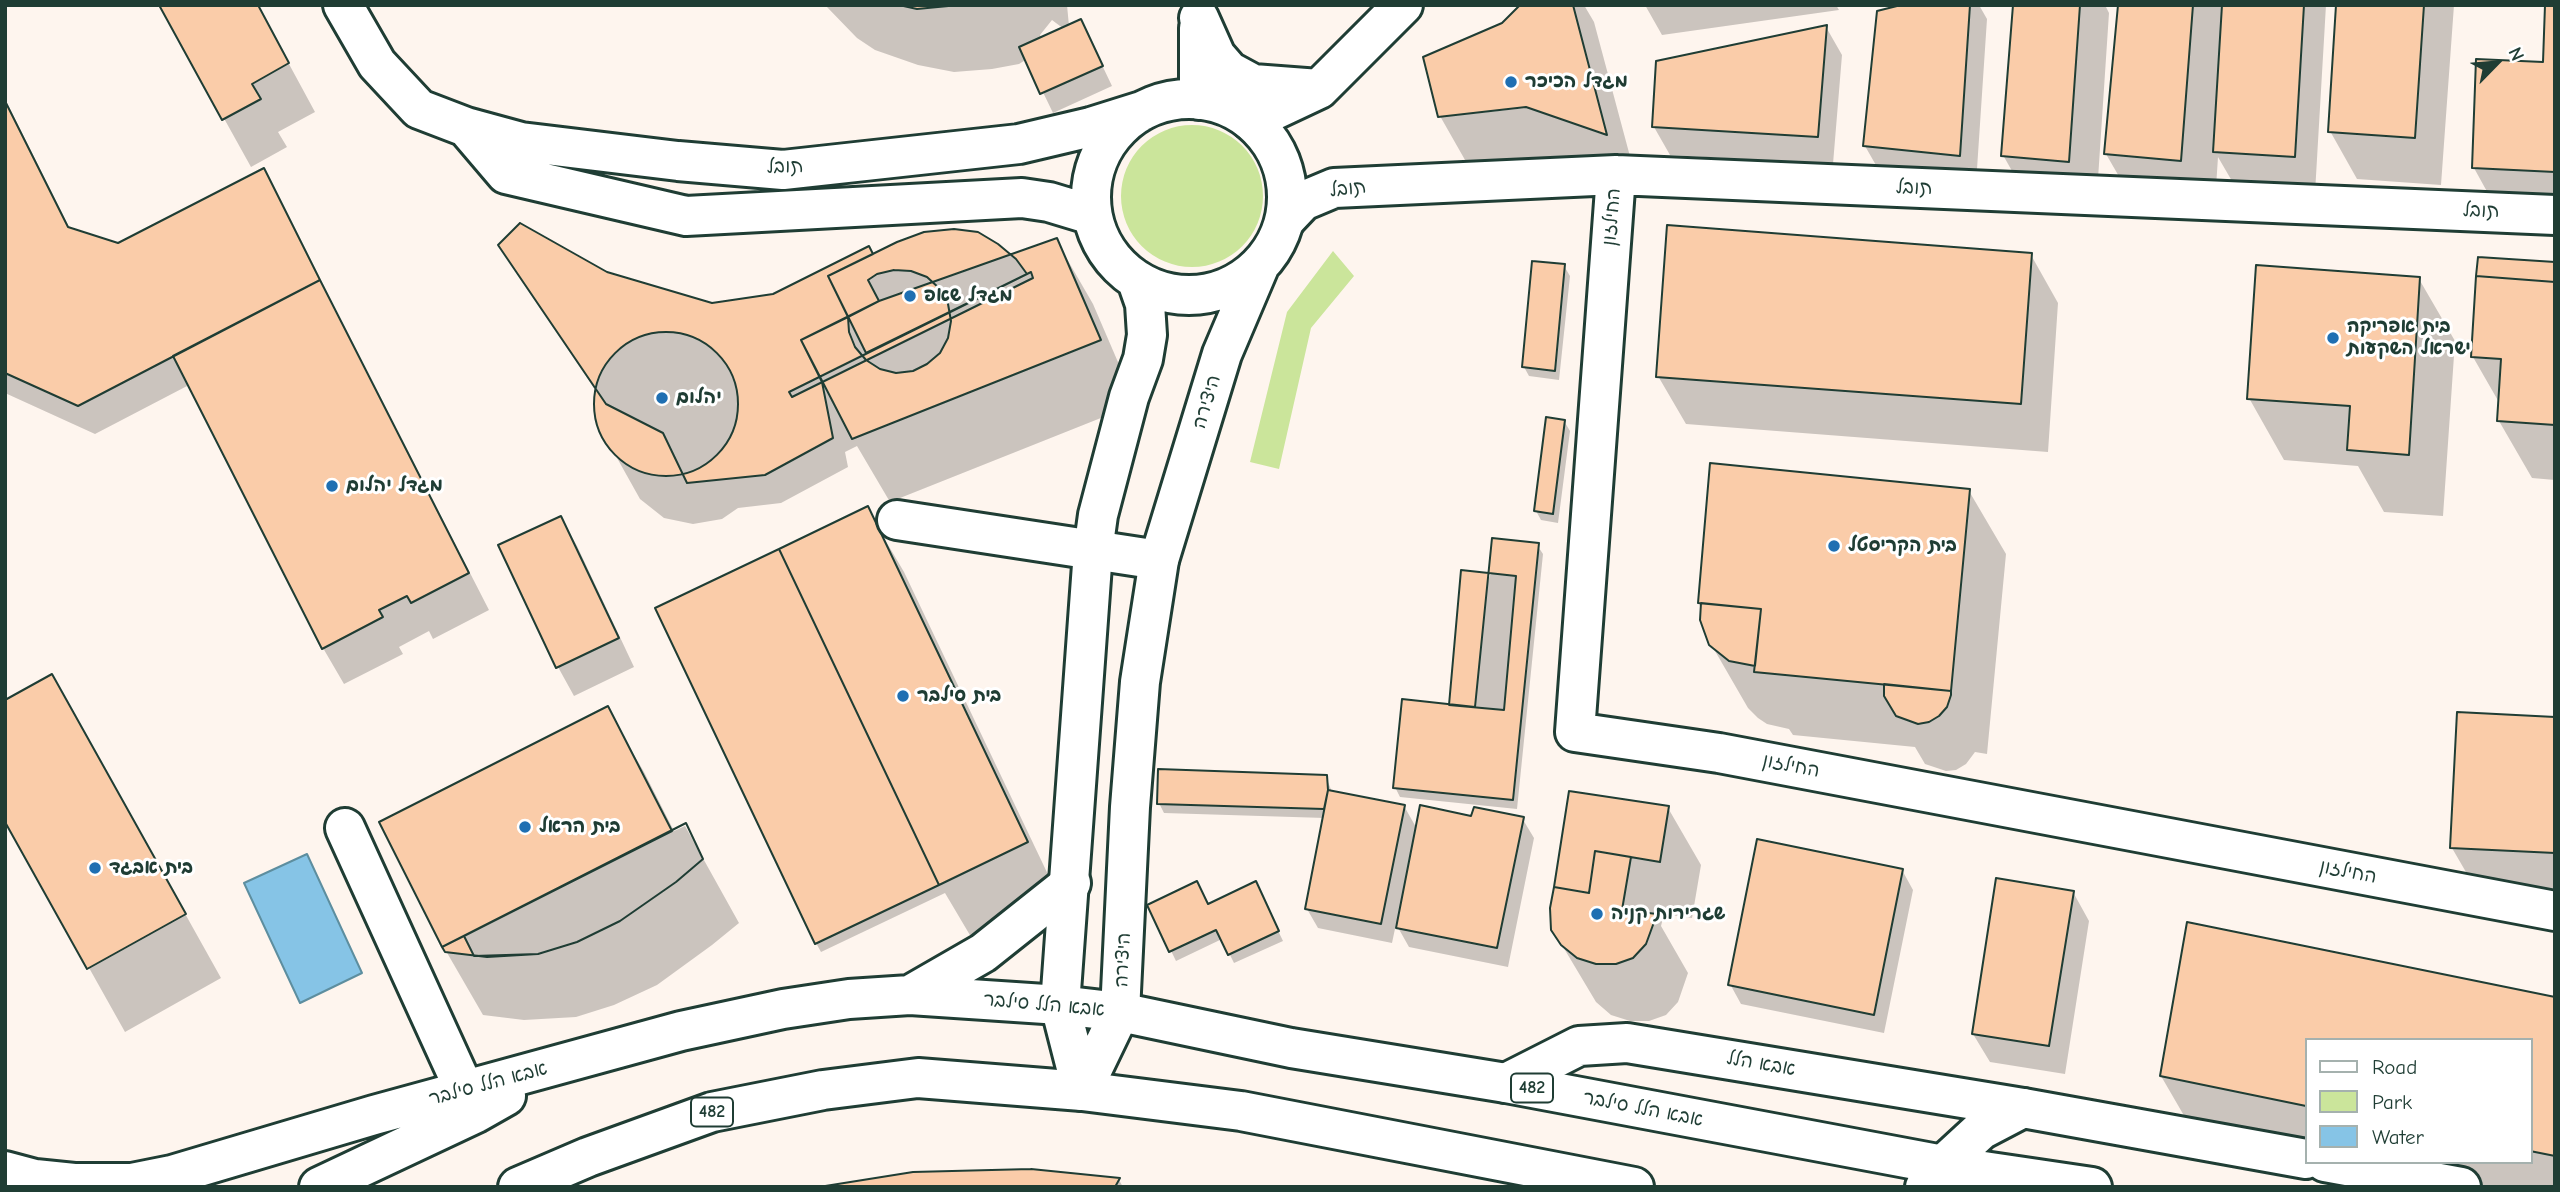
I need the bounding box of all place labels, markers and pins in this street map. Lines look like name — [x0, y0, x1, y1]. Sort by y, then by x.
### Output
place label: מגדל הכיכר — [1525, 71, 1628, 93]
marker: מגדל הכיכר — [1503, 74, 1519, 90]
place label: מגדל שאפ — [924, 285, 1013, 307]
marker: מגדל שאפ — [902, 288, 918, 304]
place label: בית אפריקה ישראל השקעות — [2347, 316, 2471, 360]
marker: בית אפריקה ישראל השקעות — [2325, 330, 2341, 346]
place label: יהלום — [676, 387, 721, 409]
marker: יהלום — [654, 390, 670, 406]
place label: מגדל יהלום — [346, 475, 443, 497]
marker: מגדל יהלום — [324, 478, 340, 494]
place label: בית הקריסטל — [1848, 535, 1957, 557]
marker: בית הקריסטל — [1826, 538, 1842, 554]
place label: בית סילבר — [917, 685, 1001, 707]
marker: בית סילבר — [895, 688, 911, 704]
place label: בית הראל — [539, 816, 621, 838]
marker: בית הראל — [517, 819, 533, 835]
place label: בית אבגד — [109, 857, 193, 879]
marker: בית אבגד — [87, 860, 103, 876]
place label: שגרירות קניה — [1611, 903, 1726, 925]
marker: שגרירות קניה — [1589, 906, 1605, 922]

